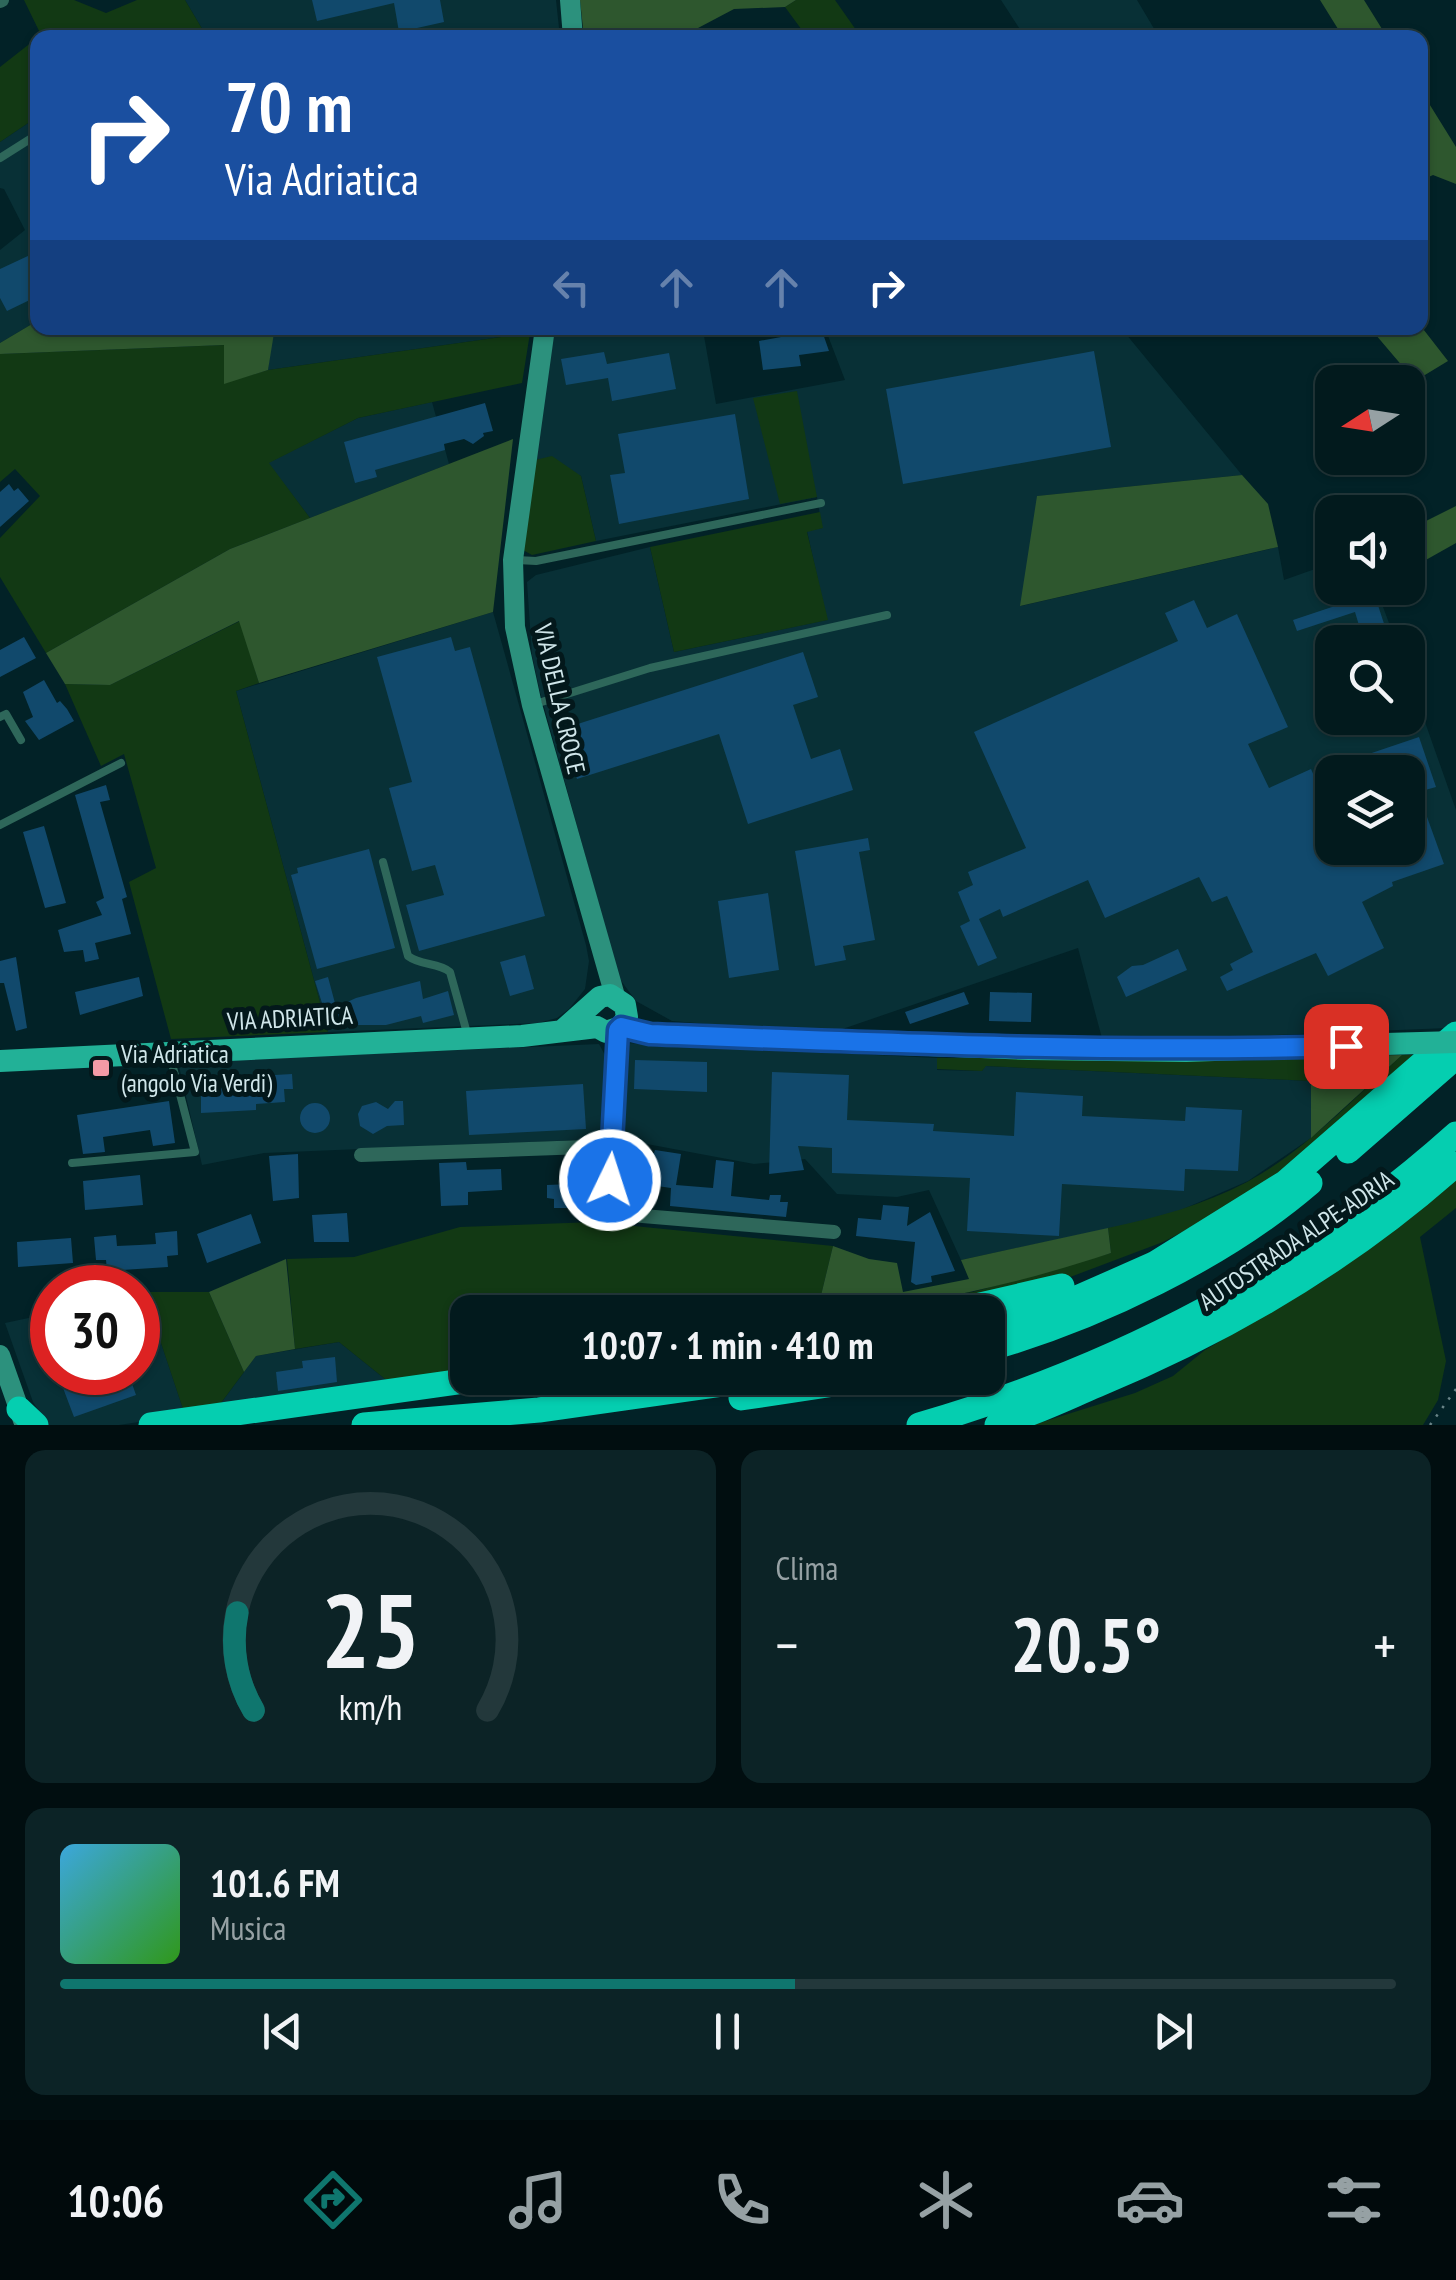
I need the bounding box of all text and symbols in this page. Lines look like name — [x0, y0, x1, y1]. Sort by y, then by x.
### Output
text: 70 m — [225, 61, 353, 151]
icon: right — [60, 70, 190, 200]
text: Via Adriatica — [225, 149, 419, 207]
icon: left — [544, 260, 599, 315]
icon: ahead — [649, 260, 704, 315]
icon: ahead — [754, 260, 809, 315]
icon: right — [859, 260, 914, 315]
north arrow — [1315, 365, 1425, 475]
map controls — [1315, 365, 1425, 865]
button: sound — [1315, 495, 1425, 605]
street label: VIA DELLA CROCE — [527, 620, 593, 777]
button: search — [1315, 625, 1425, 735]
button: layers — [1315, 755, 1425, 865]
street label: VIA ADRIATICA — [225, 999, 354, 1037]
pin — [1304, 1004, 1389, 1089]
icon: arrive — [1319, 1019, 1374, 1074]
place label: Via Adriatica (angolo Via Verdi) — [120, 1038, 272, 1099]
marker: Via Adriatica (angolo Via Verdi) — [90, 1057, 112, 1079]
position arrow — [558, 1128, 662, 1232]
street label: AUTOSTRADA ALPE-ADRIA — [1192, 1163, 1400, 1317]
speed limit sign: 30 — [30, 1265, 160, 1395]
text: 10:07 · 1 min · 410 m — [581, 1320, 874, 1369]
text: Clima — [776, 1547, 838, 1589]
text: 25 — [321, 1562, 420, 1697]
text: 20.5° — [1010, 1596, 1161, 1693]
text: − — [776, 1609, 798, 1680]
text: + — [1373, 1609, 1396, 1680]
text: km/h — [339, 1684, 402, 1730]
text: 101.6 FM — [210, 1858, 340, 1907]
text: Musica — [210, 1907, 286, 1949]
icon: previous — [255, 2004, 310, 2059]
icon: pause — [700, 2004, 755, 2059]
icon: next — [1146, 2004, 1201, 2059]
icon: directions — [298, 2165, 368, 2235]
icon: music — [503, 2165, 573, 2235]
icon: phone — [707, 2165, 777, 2235]
icon: climate — [911, 2165, 981, 2235]
icon: car — [1115, 2165, 1185, 2235]
icon: filters — [1319, 2165, 1389, 2235]
text: 10:06 — [67, 2171, 164, 2229]

